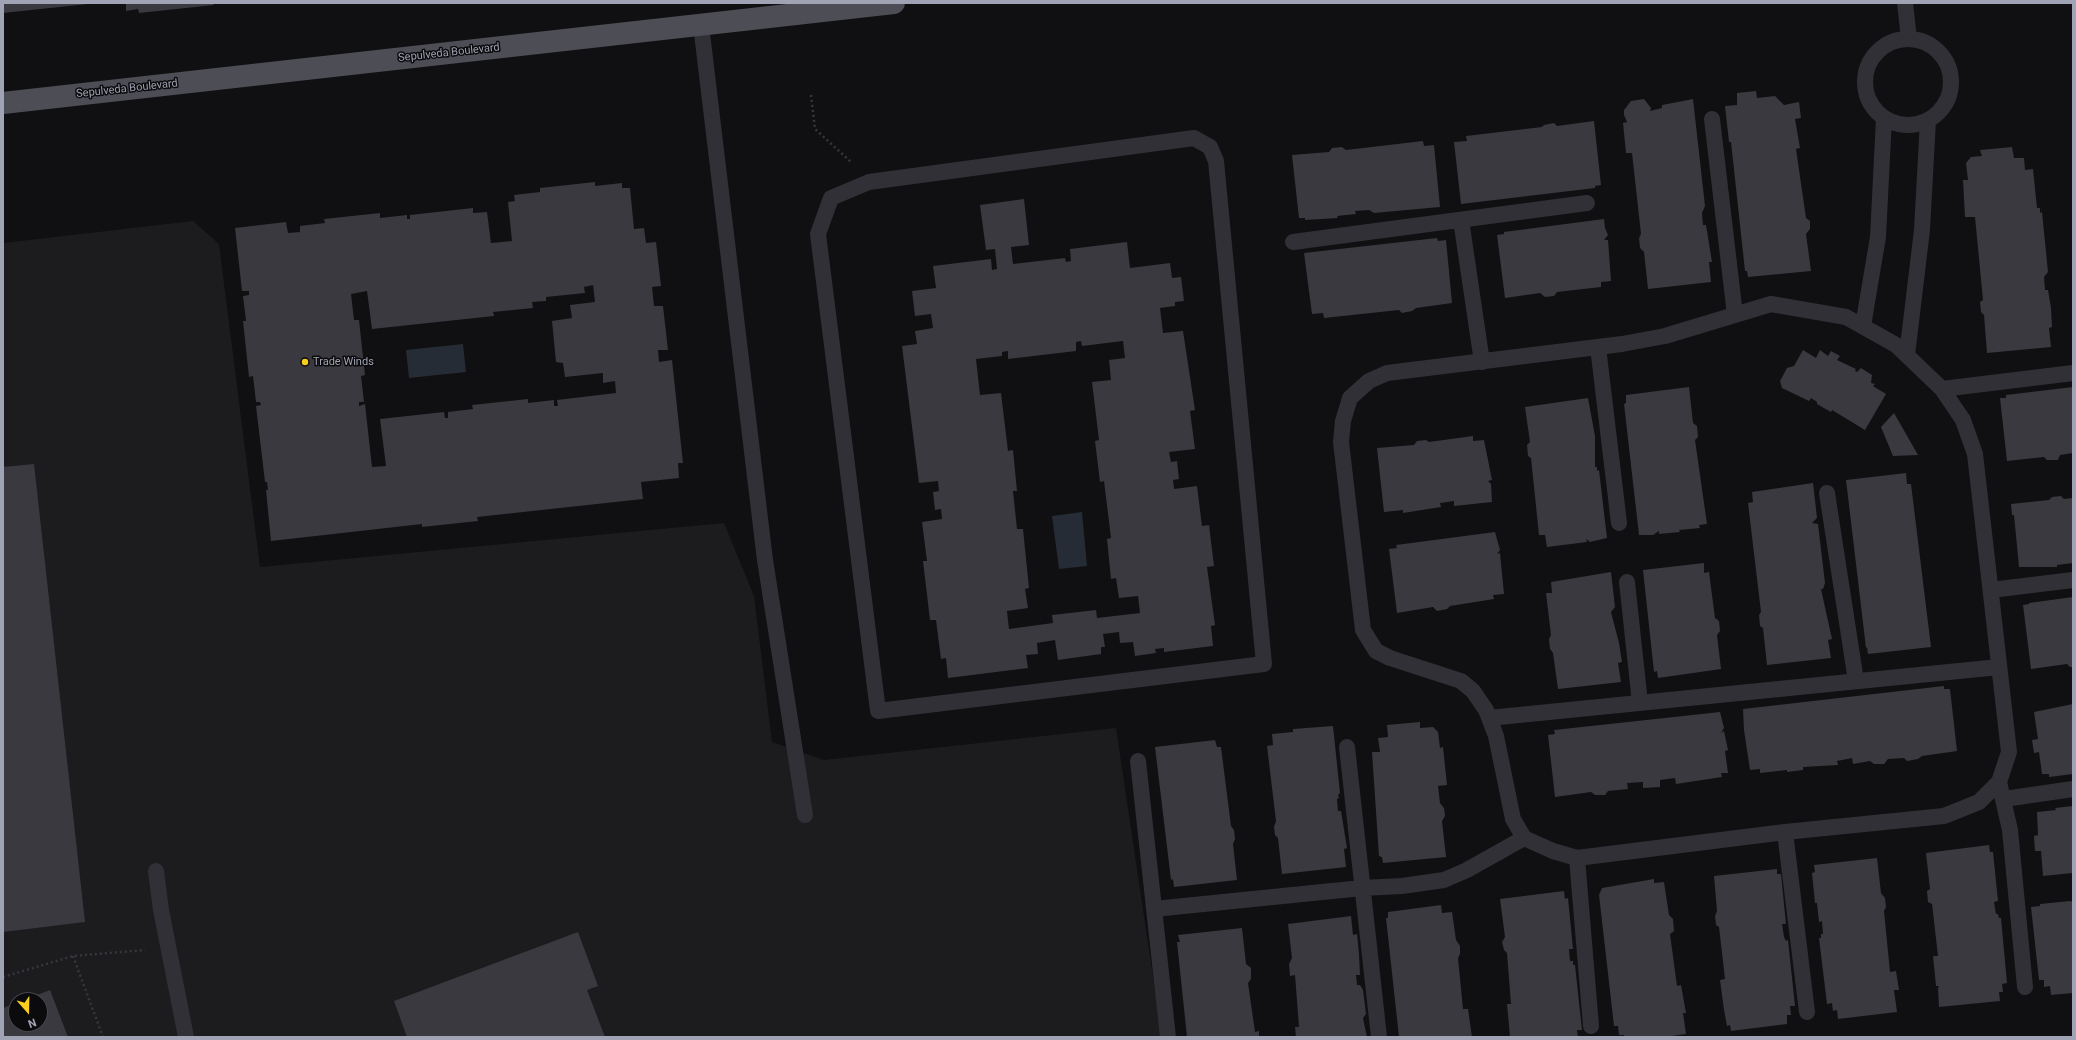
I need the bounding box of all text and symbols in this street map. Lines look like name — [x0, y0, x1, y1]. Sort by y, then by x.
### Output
street label: Sepulveda Boulevard — [398, 41, 500, 65]
street label: Sepulveda Boulevard — [76, 77, 178, 101]
place label: Trade Winds — [313, 355, 374, 369]
marker: Trade Winds — [300, 357, 310, 367]
north arrow — [8, 992, 48, 1032]
text: N — [26, 1015, 38, 1030]

